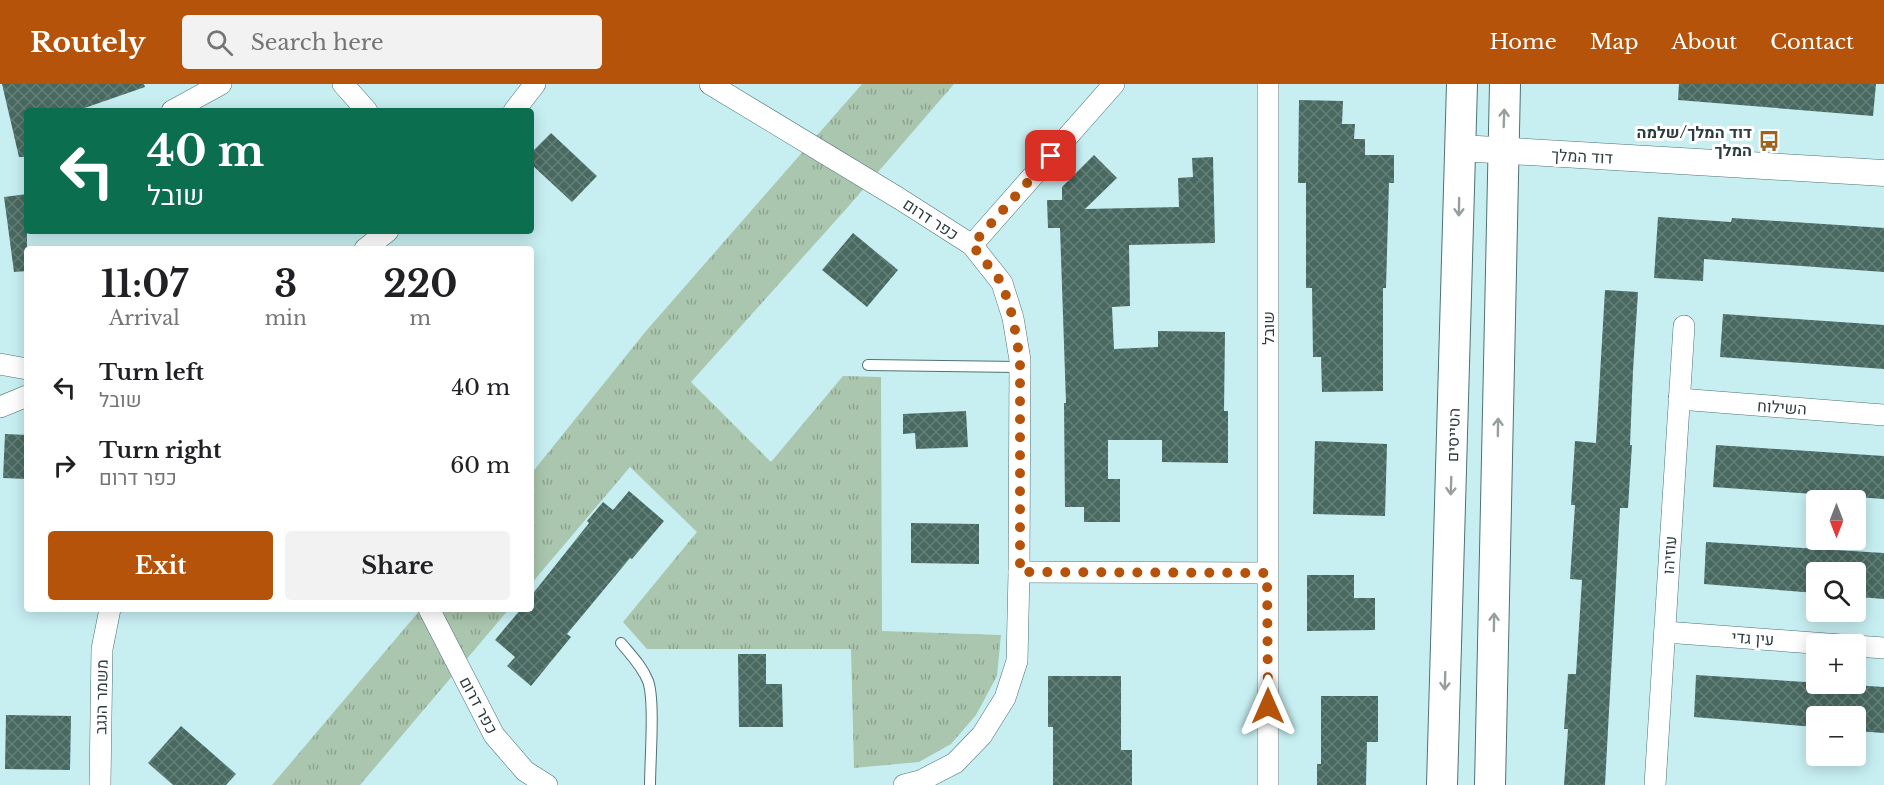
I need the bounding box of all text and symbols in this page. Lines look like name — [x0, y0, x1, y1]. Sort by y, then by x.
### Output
search box — [182, 15, 602, 69]
text: Routely — [30, 25, 146, 60]
icon: search — [203, 26, 236, 59]
text: Search here — [251, 29, 384, 56]
text: Home — [1490, 29, 1557, 55]
text: Map — [1590, 29, 1638, 55]
text: About — [1671, 29, 1737, 55]
text: Contact — [1770, 29, 1854, 55]
one-way arrow — [1499, 108, 1510, 128]
place label: דוד המלך/שלמה המלך — [1637, 122, 1752, 160]
text: 40 m — [147, 125, 264, 177]
bus stop icon: דוד המלך/שלמה המלך — [1757, 129, 1781, 153]
pin — [1025, 130, 1076, 181]
icon: left — [48, 132, 126, 210]
icon: arrive — [1034, 139, 1067, 172]
street label: דוד המלך — [1551, 144, 1613, 168]
text: שובל — [147, 179, 205, 212]
street label: כפר דרום — [899, 194, 963, 244]
one-way arrow — [1453, 196, 1465, 216]
text: 11:07 — [101, 262, 188, 307]
text: 3 — [274, 262, 297, 307]
text: 220 — [383, 262, 457, 307]
text: Arrival — [109, 306, 180, 330]
text: min — [265, 306, 307, 330]
text: m — [410, 306, 431, 330]
street label: שובל — [1258, 311, 1278, 345]
text: Turn left — [99, 359, 204, 386]
icon: left — [48, 371, 81, 404]
text: 40 m — [452, 374, 510, 401]
text: שובל — [99, 388, 142, 412]
street label: השילוח — [1757, 395, 1807, 419]
street label: הטייסים — [1442, 408, 1464, 462]
one-way arrow — [1493, 417, 1504, 437]
text: Turn right — [99, 437, 221, 464]
icon: right — [48, 449, 81, 482]
text: 60 m — [450, 452, 510, 479]
text: כפר דרום — [99, 466, 177, 490]
one-way arrow — [1446, 475, 1457, 495]
north arrow — [1806, 490, 1866, 550]
map controls — [1806, 490, 1866, 766]
button: Exit — [48, 531, 273, 600]
button: Share — [285, 531, 510, 600]
street label: עוזיהו — [1658, 535, 1680, 575]
button: search — [1806, 562, 1866, 622]
one-way arrow — [1488, 612, 1500, 632]
street label: עין גדי — [1731, 627, 1775, 649]
button: + — [1806, 634, 1866, 694]
street label: משמר הנגב — [90, 659, 112, 735]
one-way arrow — [1440, 670, 1451, 690]
street label: כפר דרום — [456, 673, 502, 737]
position arrow — [1236, 674, 1300, 738]
button: − — [1806, 706, 1866, 766]

